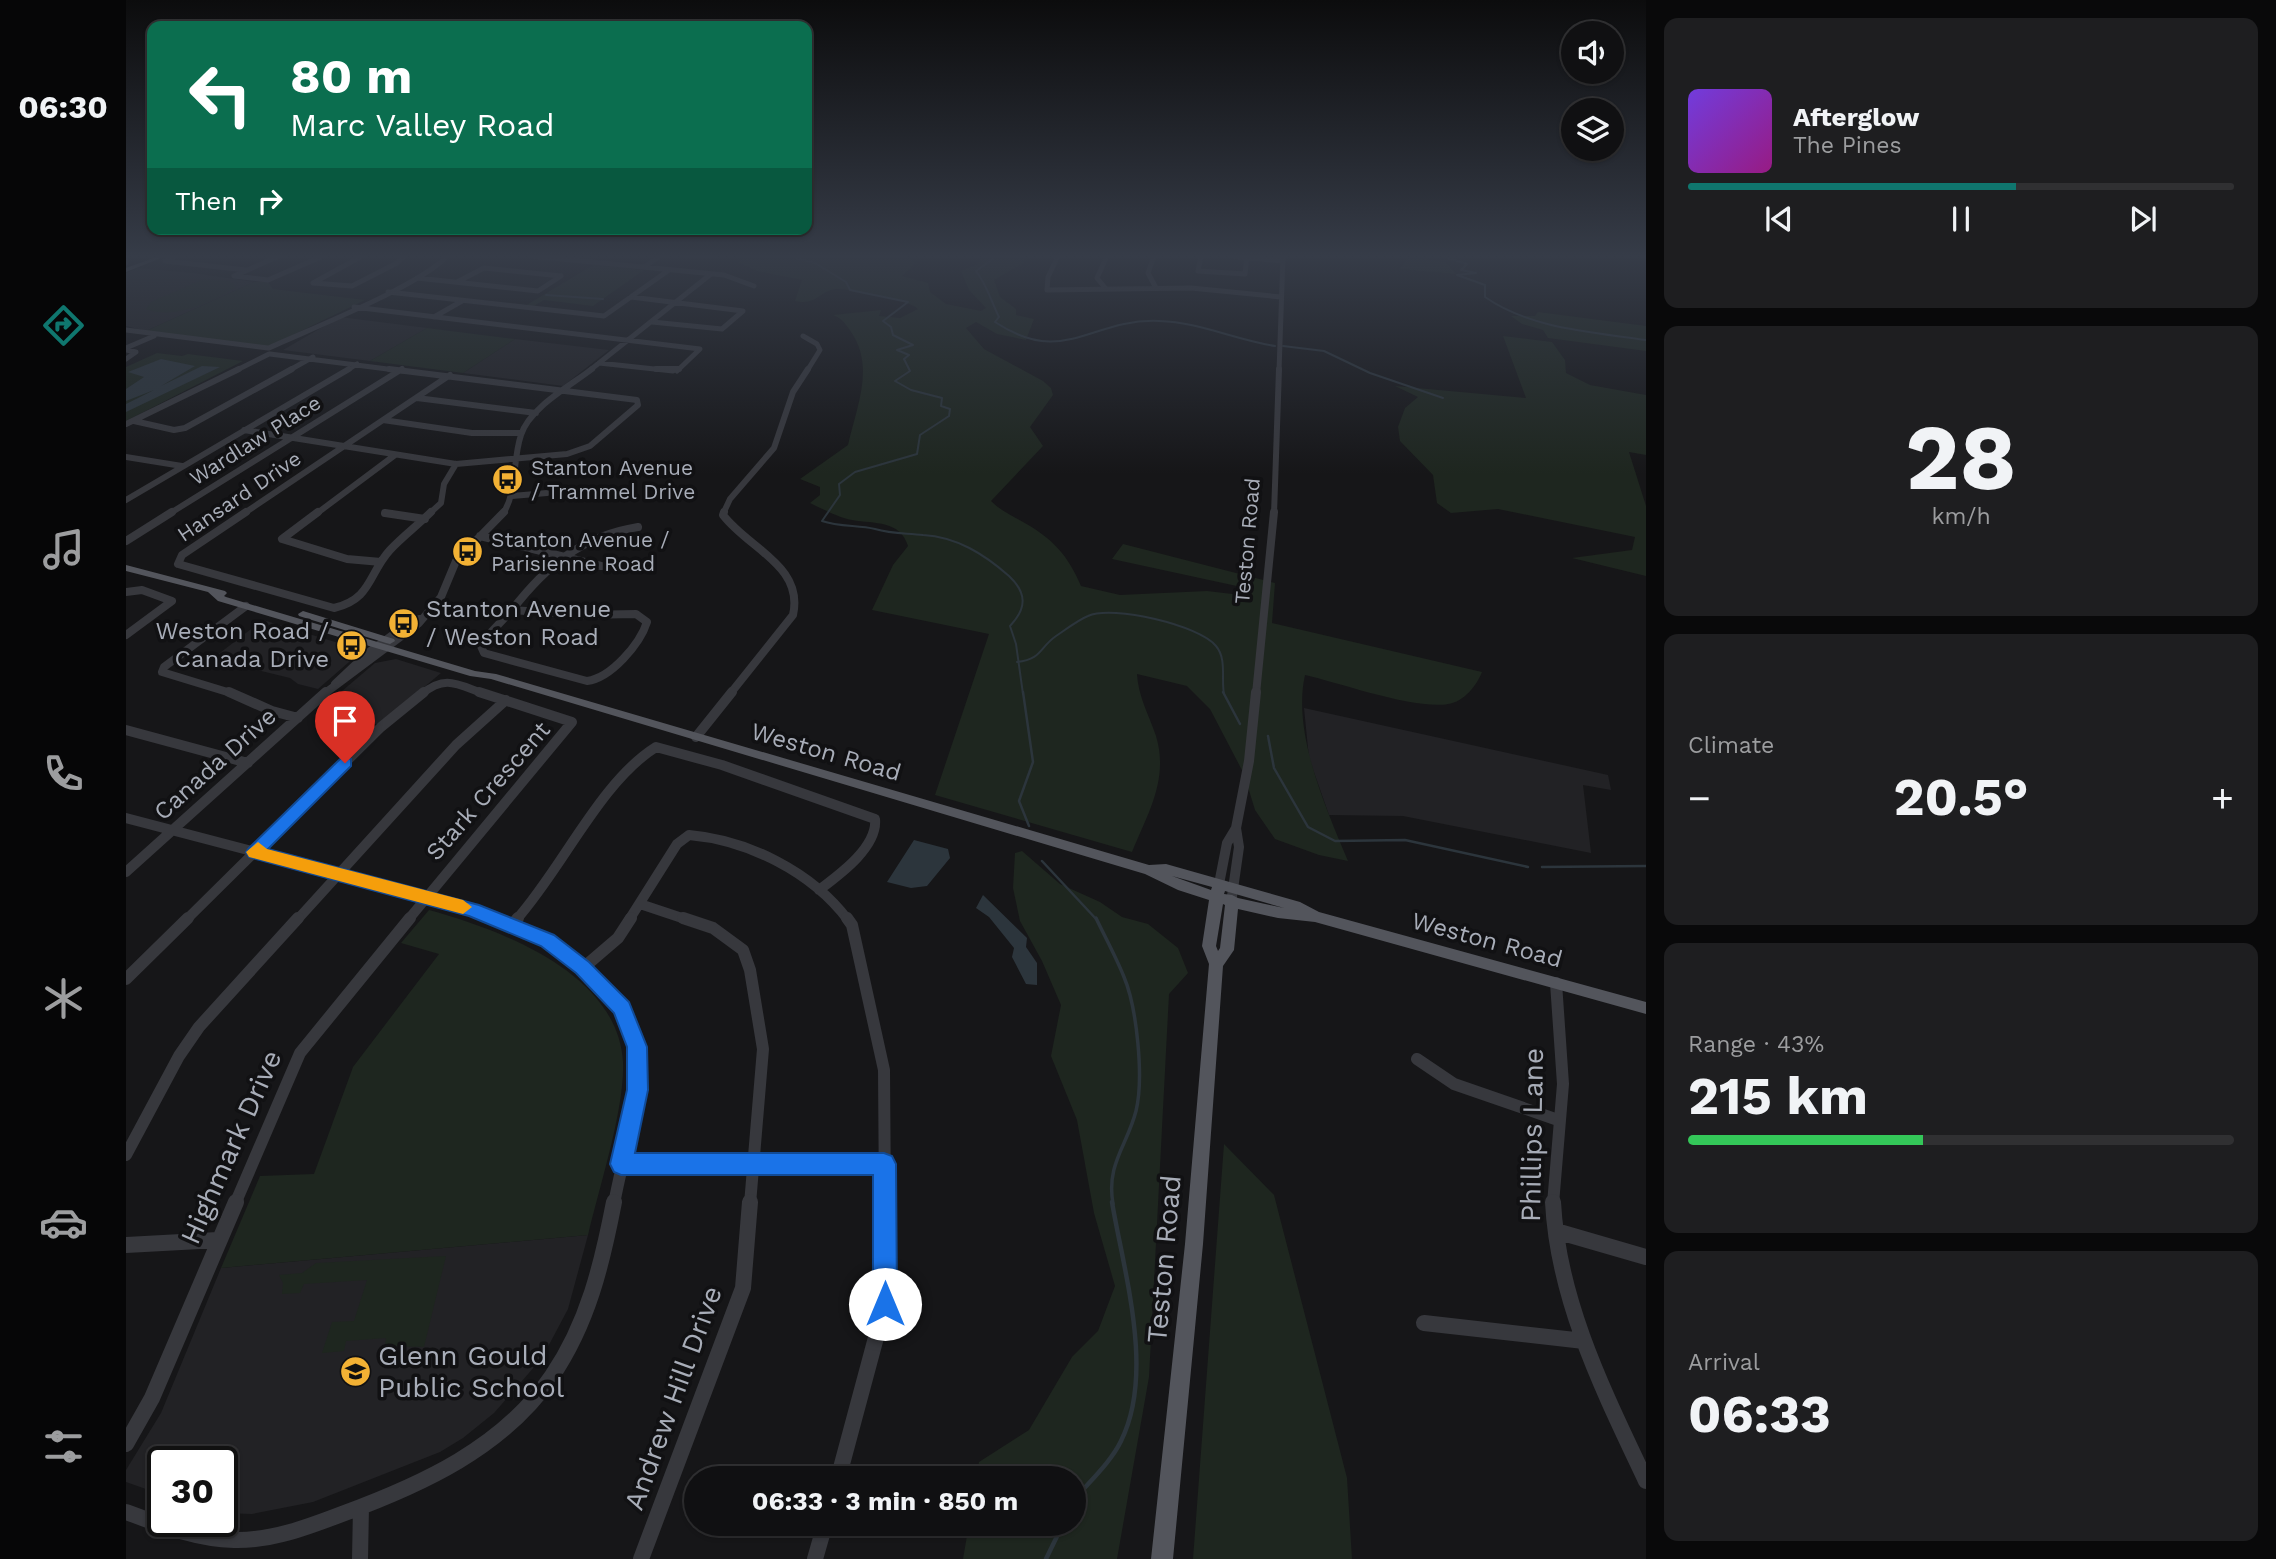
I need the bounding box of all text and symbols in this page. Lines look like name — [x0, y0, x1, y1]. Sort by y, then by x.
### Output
map controls — [1561, 21, 1624, 161]
button: sound — [1561, 21, 1624, 84]
text: 80 m — [290, 47, 412, 105]
icon: left — [175, 49, 266, 140]
text: 06:30 — [18, 88, 108, 126]
button: layers — [1561, 98, 1624, 161]
text: Afterglow — [1793, 102, 1919, 132]
text: Marc Valley Road — [290, 106, 554, 144]
text: The Pines — [1793, 132, 1902, 159]
icon: right — [251, 182, 289, 220]
text: Then — [175, 186, 237, 216]
icon: previous — [1760, 200, 1798, 238]
icon: pause — [1942, 200, 1980, 238]
icon: next — [2124, 200, 2162, 238]
icon: directions — [39, 301, 88, 350]
street label: Wardlaw Place — [185, 390, 325, 490]
text: 28 — [1905, 404, 2017, 511]
street label: Hansard Drive — [172, 445, 306, 547]
place label: Stanton Avenue / Trammel Drive — [531, 455, 695, 504]
bus stop icon: Stanton Avenue / Trammel Drive — [491, 462, 525, 496]
street label: Teston Road — [1229, 477, 1265, 605]
text: km/h — [1931, 503, 1991, 530]
icon: music — [39, 525, 88, 574]
place label: Stanton Avenue / Parisienne Road — [491, 527, 669, 576]
bus stop icon: Stanton Avenue / Parisienne Road — [451, 534, 485, 568]
place label: Stanton Avenue / Weston Road — [426, 595, 611, 651]
bus stop icon: Stanton Avenue / Weston Road — [386, 606, 420, 640]
place label: Weston Road / Canada Drive — [156, 617, 329, 673]
bus stop icon: Weston Road / Canada Drive — [335, 628, 369, 662]
pin — [315, 691, 375, 763]
street label: Canada Drive — [148, 702, 282, 826]
icon: arrive — [326, 702, 364, 740]
street label: Stark Crescent — [420, 716, 556, 866]
street label: Weston Road — [748, 717, 904, 787]
text: Climate — [1688, 732, 1774, 759]
icon: phone — [39, 749, 88, 798]
text: 20.5° — [1893, 767, 2029, 828]
text: − — [1688, 776, 1711, 820]
text: + — [2211, 776, 2234, 820]
street label: Weston Road — [1409, 906, 1565, 974]
icon: climate — [39, 974, 88, 1023]
text: Range · 43% — [1688, 1031, 1824, 1058]
street label: Highmark Drive — [173, 1045, 289, 1249]
street label: Phillips Lane — [1514, 1048, 1550, 1222]
text: 215 km — [1688, 1066, 1868, 1127]
street label: Teston Road — [1140, 1174, 1188, 1344]
icon: car — [39, 1198, 88, 1247]
position arrow — [848, 1267, 922, 1341]
street label: Andrew Hill Drive — [617, 1282, 729, 1514]
place label: Glenn Gould Public School — [378, 1339, 565, 1404]
text: Arrival — [1688, 1349, 1760, 1376]
school or university icon: Glenn Gould Public School — [338, 1354, 372, 1388]
text: 06:33 — [1688, 1384, 1831, 1445]
icon: filters — [39, 1422, 88, 1471]
speed limit sign: 30 — [147, 1446, 238, 1537]
text: 06:33 · 3 min · 850 m — [752, 1486, 1018, 1516]

